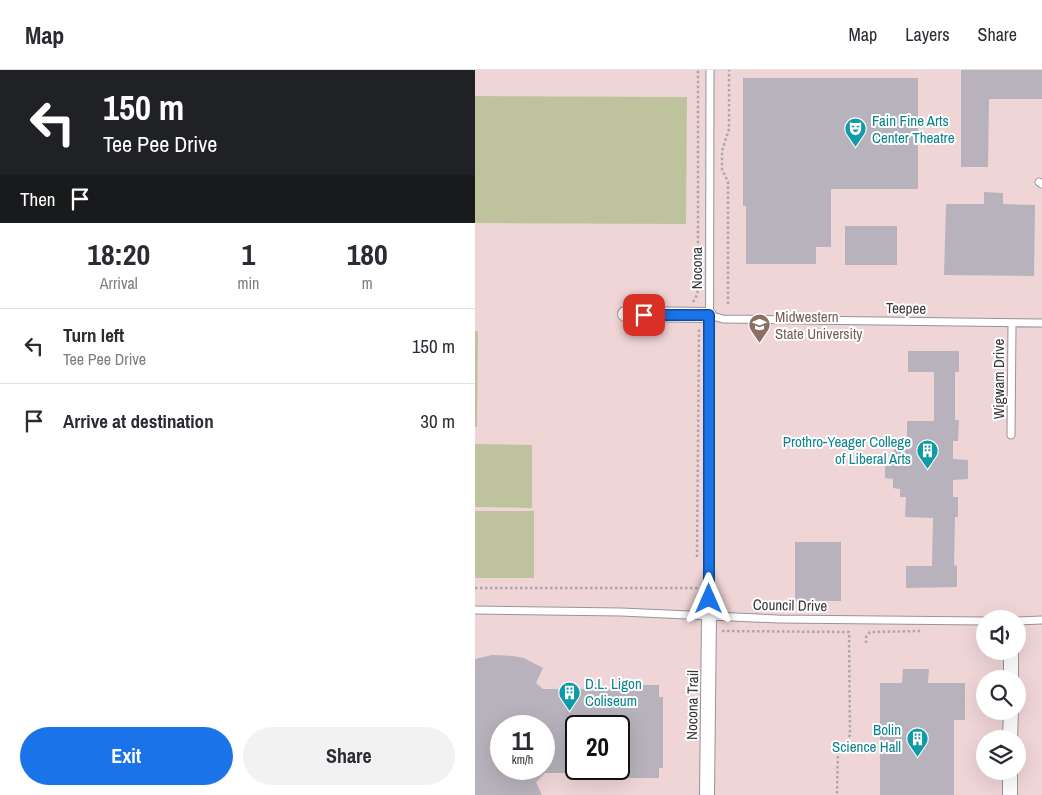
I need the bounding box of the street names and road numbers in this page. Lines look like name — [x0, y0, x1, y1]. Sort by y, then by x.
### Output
street label: Nocona — [686, 247, 707, 289]
street label: Teepee — [886, 297, 927, 319]
street label: Wigwam Drive — [988, 339, 1009, 419]
street label: Council Drive — [753, 594, 828, 616]
street label: Nocona Trail — [681, 670, 703, 740]

